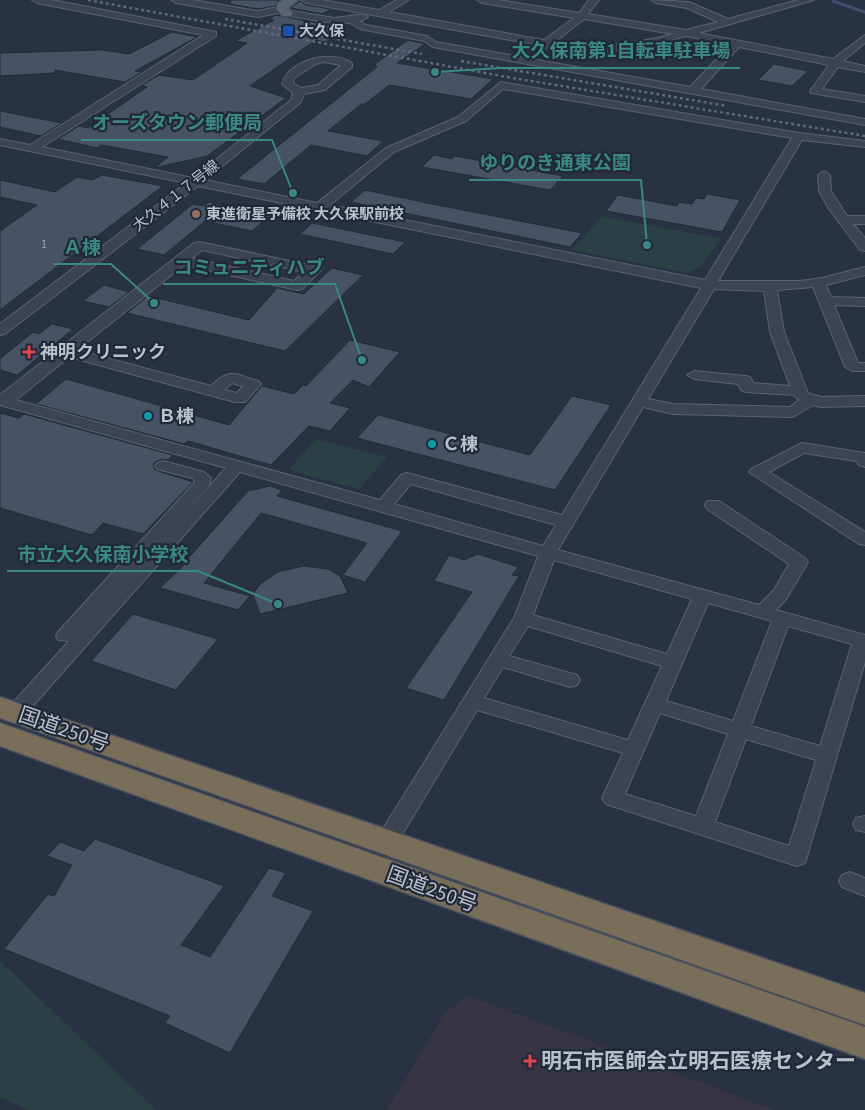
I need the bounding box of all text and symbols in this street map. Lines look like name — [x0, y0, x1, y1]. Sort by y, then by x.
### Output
place label: 大久保 — [299, 21, 345, 42]
marker: 大久保 — [281, 24, 295, 38]
callout: 大久保南第1自転車駐車場 — [501, 34, 740, 68]
text: 大久保南第1自転車駐車場 — [511, 38, 731, 65]
callout: オーズタウン郵便局 — [81, 106, 272, 140]
text: オーズタウン郵便局 — [92, 110, 262, 137]
callout: ゆりのき通東公園 — [469, 146, 641, 180]
text: ゆりのき通東公園 — [479, 150, 631, 177]
street label: 大久４１７号線 — [128, 155, 224, 237]
place label: 東進衛星予備校 大久保駅前校 — [206, 204, 404, 225]
marker: 東進衛星予備校 大久保駅前校 — [190, 208, 202, 220]
callout: Ａ棟 — [53, 230, 111, 264]
text: Ａ棟 — [63, 235, 101, 262]
house number: 1 — [41, 236, 47, 253]
callout: コミュニティハブ — [163, 250, 335, 284]
text: コミュニティハブ — [174, 255, 324, 282]
place label: 神明クリニック — [40, 340, 166, 365]
marker: 神明クリニック — [22, 345, 36, 359]
place label: Ｂ棟 — [158, 404, 194, 429]
marker: Ｂ棟 — [142, 410, 154, 422]
place label: Ｃ棟 — [442, 432, 478, 457]
marker: Ｃ棟 — [426, 438, 438, 450]
callout: 市立大久保南小学校 — [7, 537, 198, 571]
text: 市立大久保南小学校 — [17, 542, 189, 569]
street label: 国道250号 — [15, 699, 113, 759]
street label: 国道250号 — [383, 859, 481, 919]
place label: 明石市医師会立明石医療センター — [541, 1046, 856, 1076]
marker: 明石市医師会立明石医療センター — [523, 1054, 537, 1068]

